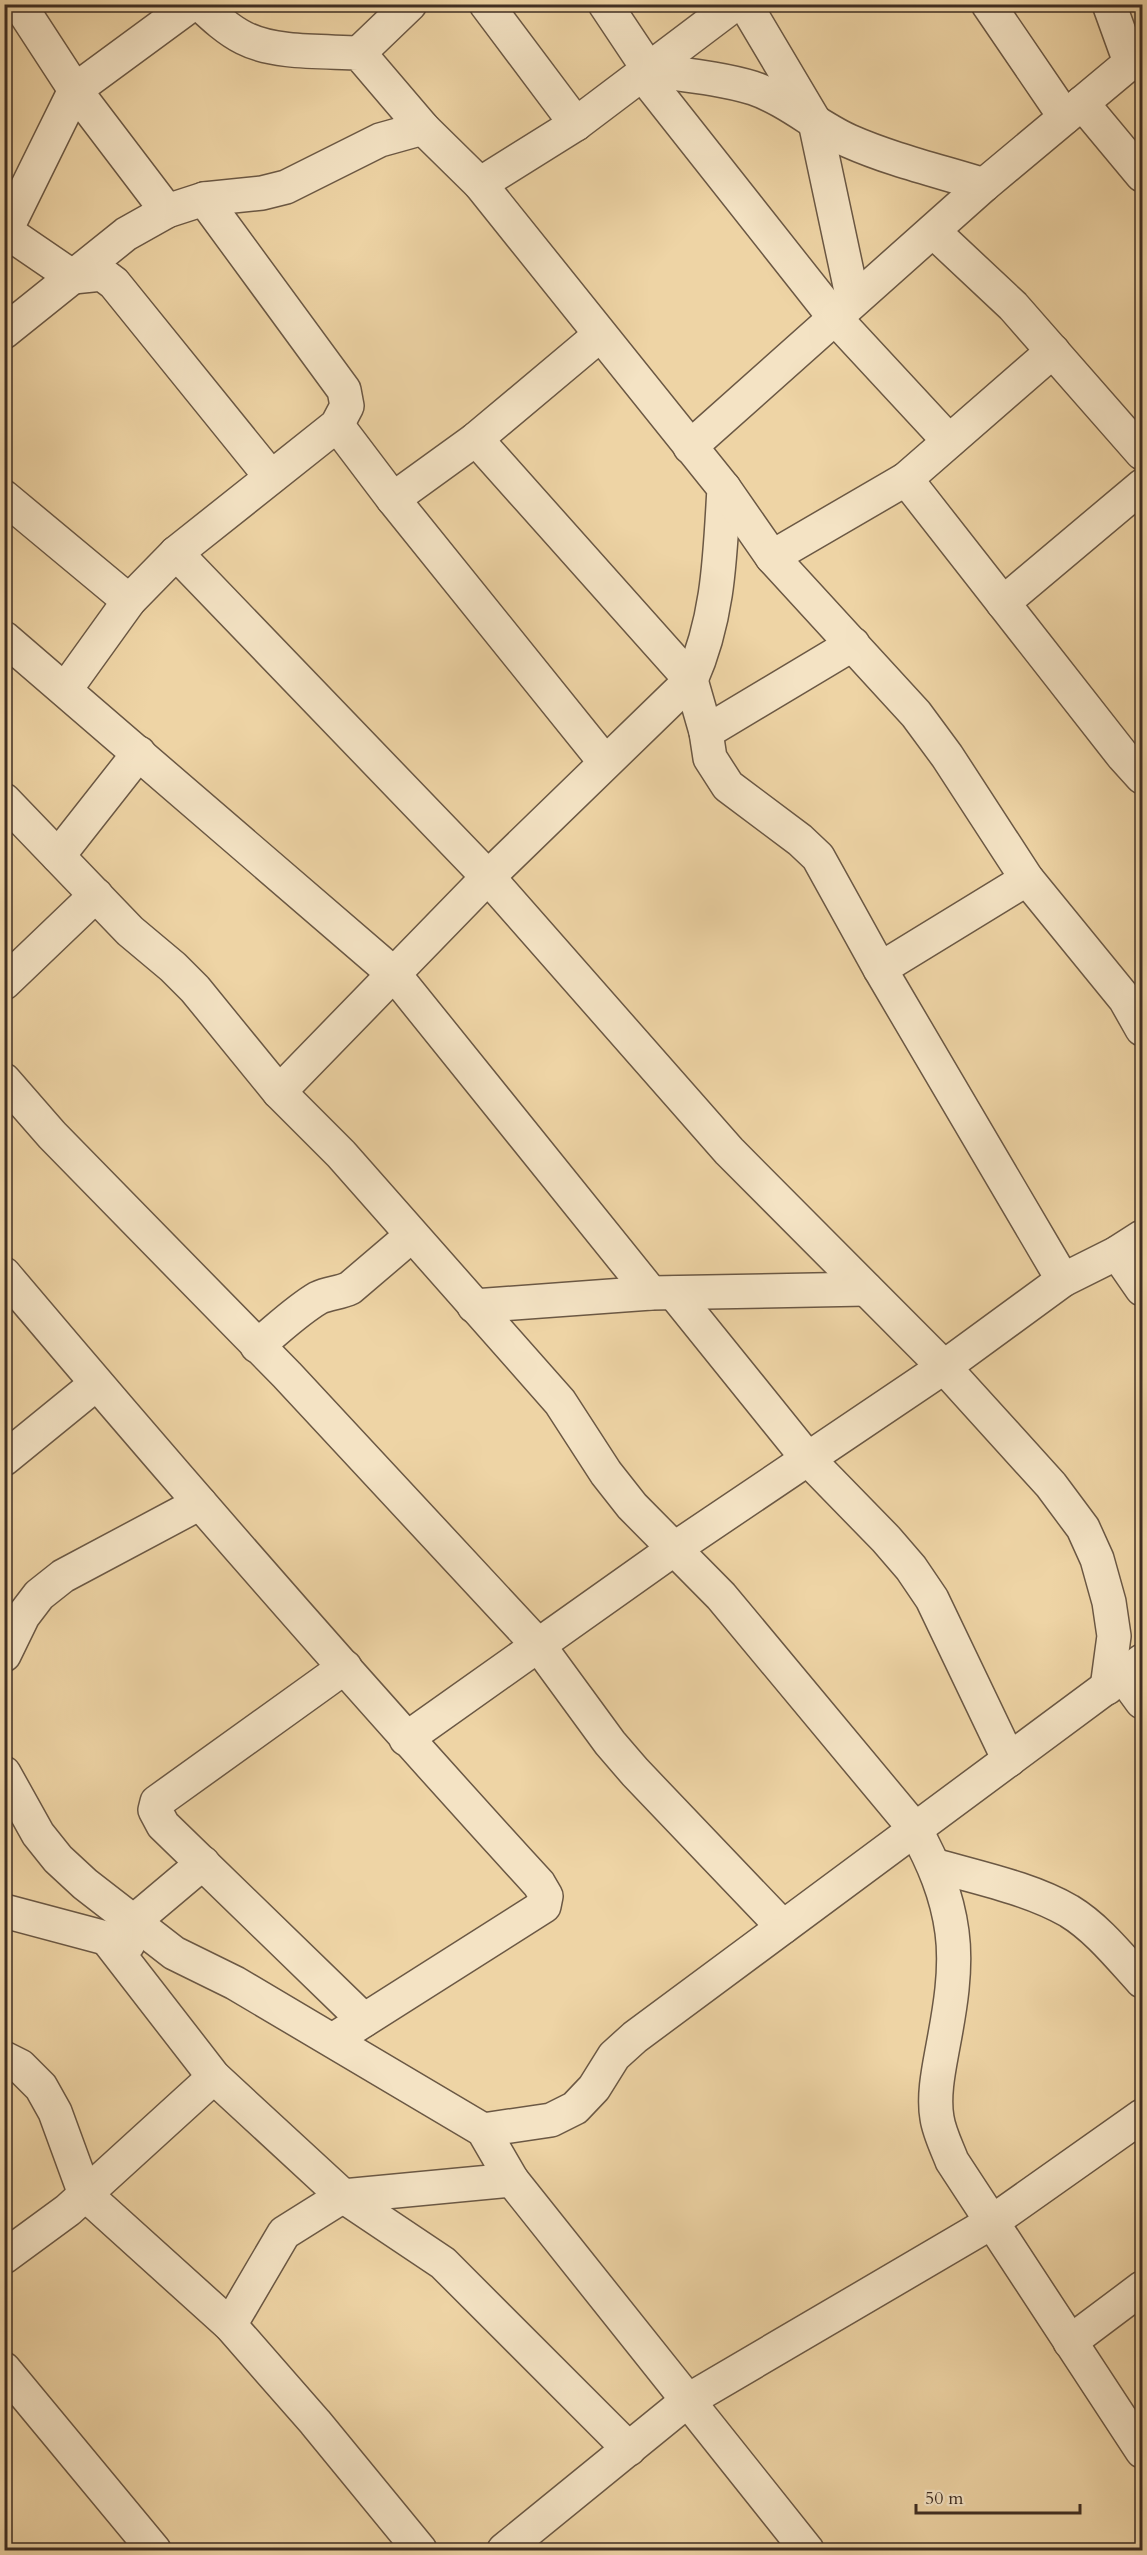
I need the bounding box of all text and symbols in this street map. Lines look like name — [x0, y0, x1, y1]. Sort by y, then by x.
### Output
scale bar — [916, 2477, 1080, 2515]
text: 50 m — [925, 2486, 964, 2511]

